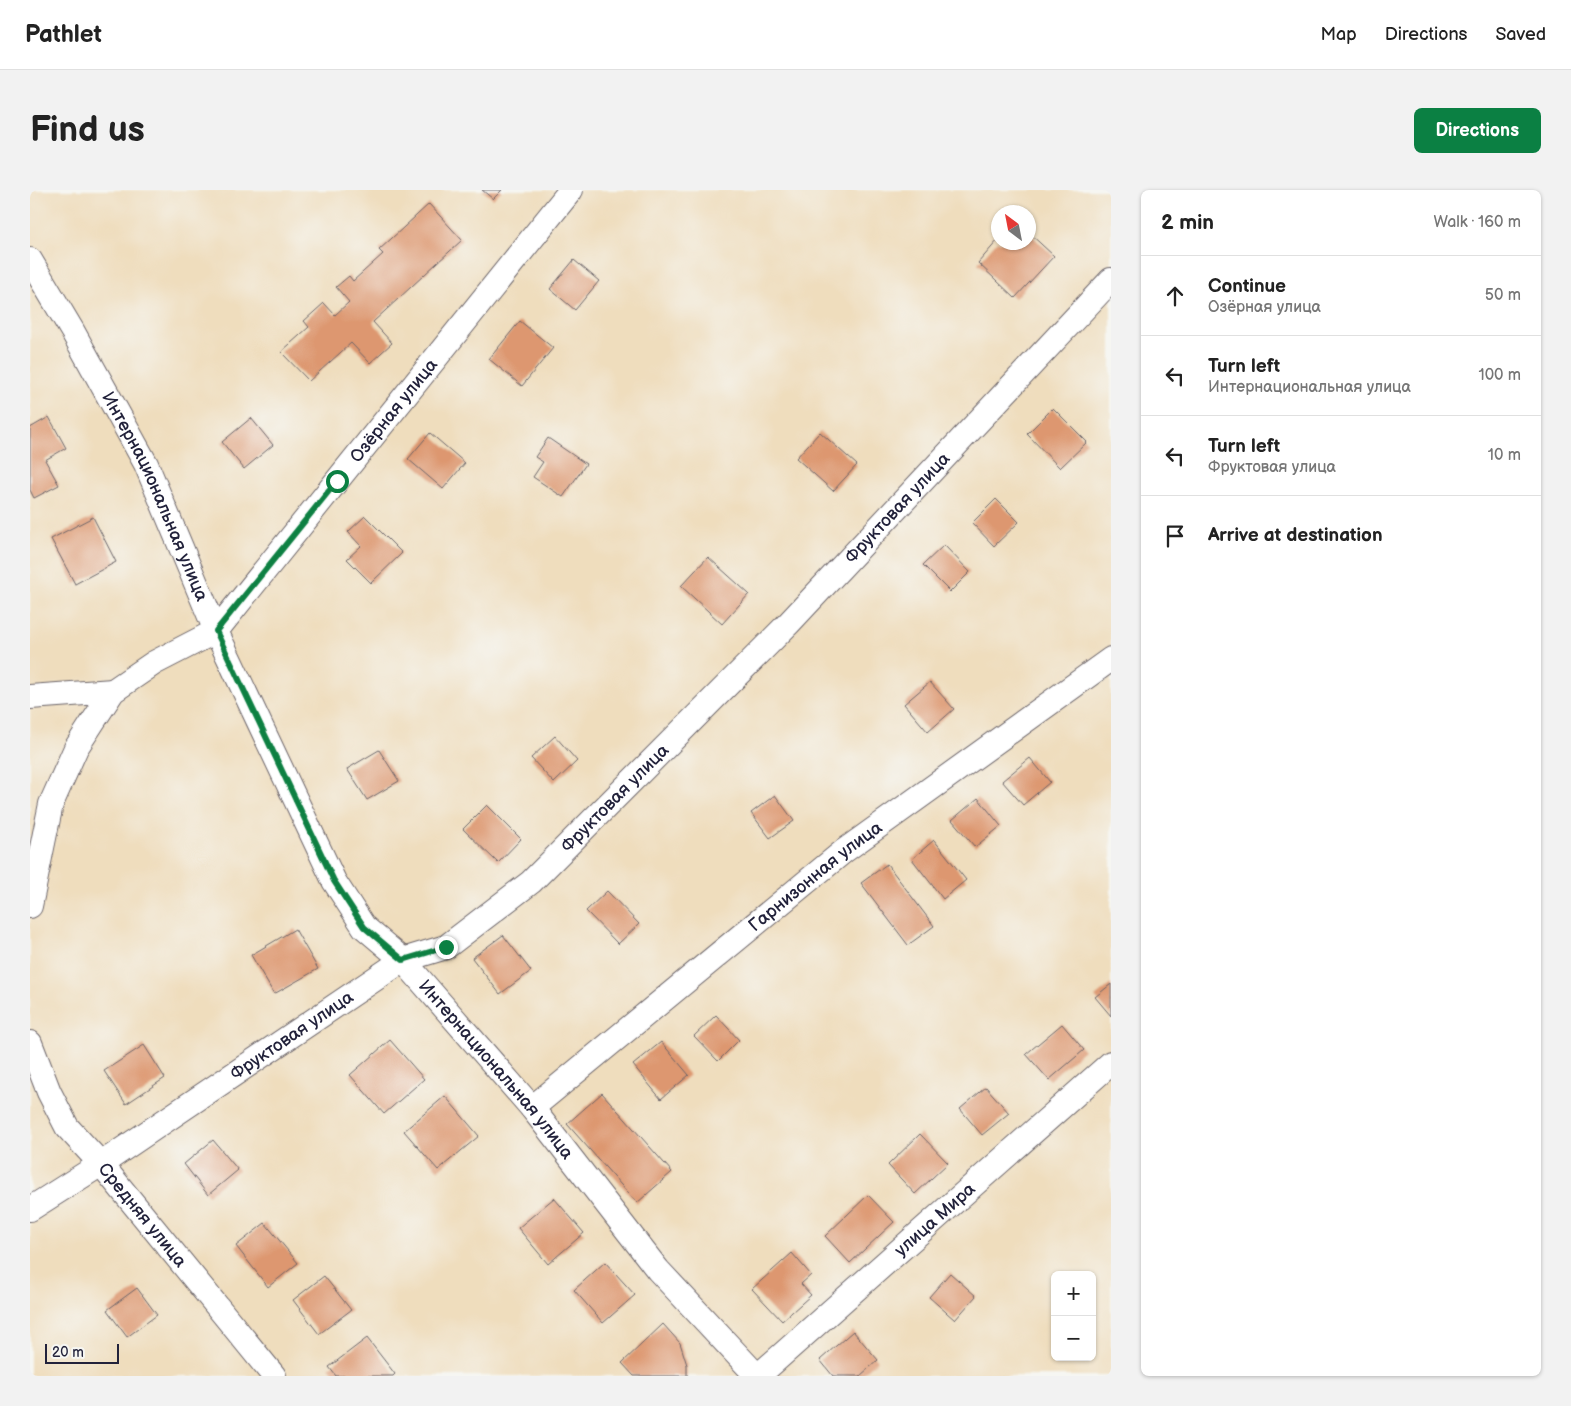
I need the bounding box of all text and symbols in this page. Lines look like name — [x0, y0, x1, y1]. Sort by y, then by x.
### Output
text: Pathlet — [25, 20, 102, 49]
text: Map — [1321, 24, 1357, 45]
text: Directions — [1385, 24, 1467, 45]
text: Saved — [1495, 24, 1546, 45]
button: Directions — [1414, 108, 1541, 153]
text: Find us — [30, 109, 145, 152]
north arrow — [991, 205, 1036, 250]
text: 2 min — [1161, 210, 1214, 235]
text: Walk · 160 m — [1433, 213, 1521, 232]
text: Continue — [1208, 275, 1286, 298]
icon: ahead — [1161, 282, 1189, 310]
text: 50 m — [1485, 286, 1521, 305]
text: Озёрная улица — [1208, 298, 1321, 317]
street label: Озёрная улица — [345, 354, 442, 467]
text: Turn left — [1208, 355, 1280, 378]
icon: left — [1161, 362, 1189, 390]
text: 100 m — [1478, 366, 1521, 385]
text: Интернациональная улица — [1208, 378, 1411, 397]
street label: Интернациональная улица — [98, 388, 213, 604]
text: Turn left — [1208, 435, 1280, 458]
icon: left — [1161, 442, 1189, 470]
text: 10 m — [1488, 446, 1521, 465]
street label: Фруктовая улица — [840, 448, 954, 568]
text: Фруктовая улица — [1208, 458, 1336, 477]
route start — [326, 470, 349, 493]
icon: arrive — [1161, 522, 1189, 550]
text: Arrive at destination — [1208, 524, 1383, 547]
street label: Фруктовая улица — [556, 739, 673, 856]
street label: Гарнизонная улица — [744, 816, 886, 936]
route end — [435, 936, 458, 959]
street label: Интернациональная улица — [414, 975, 578, 1163]
street label: Фруктовая улица — [226, 986, 357, 1084]
street label: Средняя улица — [94, 1159, 192, 1272]
street label: улица Мира — [890, 1178, 979, 1261]
map controls — [1051, 1271, 1096, 1361]
button: + — [1051, 1271, 1096, 1316]
button: − — [1051, 1316, 1096, 1361]
scale bar — [45, 1341, 119, 1364]
text: 20 m — [52, 1344, 84, 1361]

